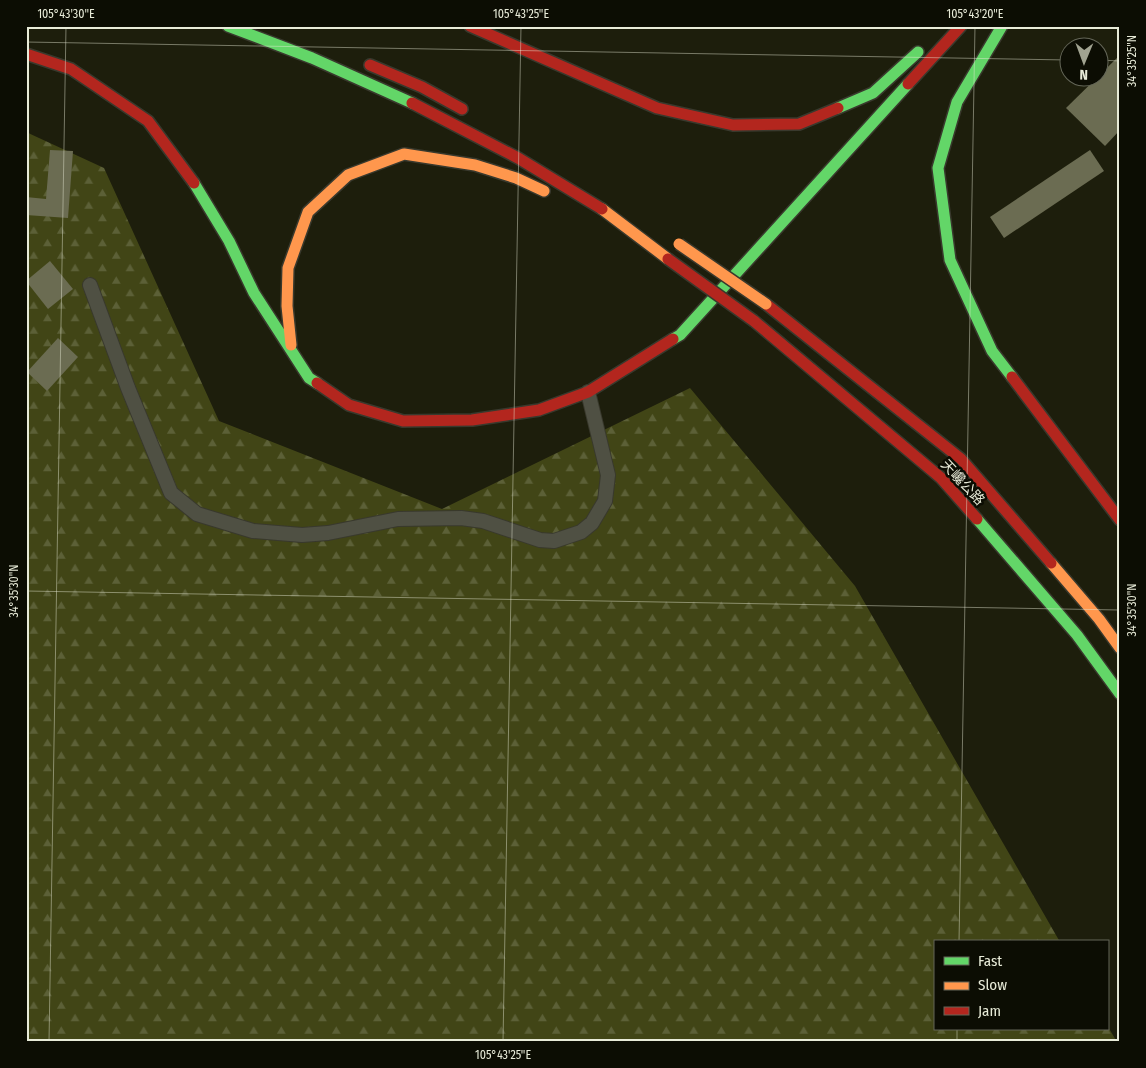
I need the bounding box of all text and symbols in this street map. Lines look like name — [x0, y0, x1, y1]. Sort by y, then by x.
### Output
text: 105°43'30"E — [37, 7, 95, 21]
text: 105°43'25"E — [493, 7, 549, 21]
text: 105°43'20"E — [946, 7, 1004, 21]
text: 34°35'25"N — [1125, 35, 1139, 87]
north arrow — [1058, 38, 1108, 88]
text: N — [1079, 66, 1088, 83]
street label: 天巉公路 — [937, 456, 988, 509]
text: 34°35'30"N — [7, 564, 21, 618]
text: 34°35'30"N — [1125, 583, 1139, 637]
legend — [934, 940, 1108, 1030]
text: Fast — [978, 952, 1002, 970]
text: Slow — [978, 976, 1007, 994]
text: Jam — [978, 1002, 1001, 1020]
text: 105°43'25"E — [475, 1048, 531, 1062]

